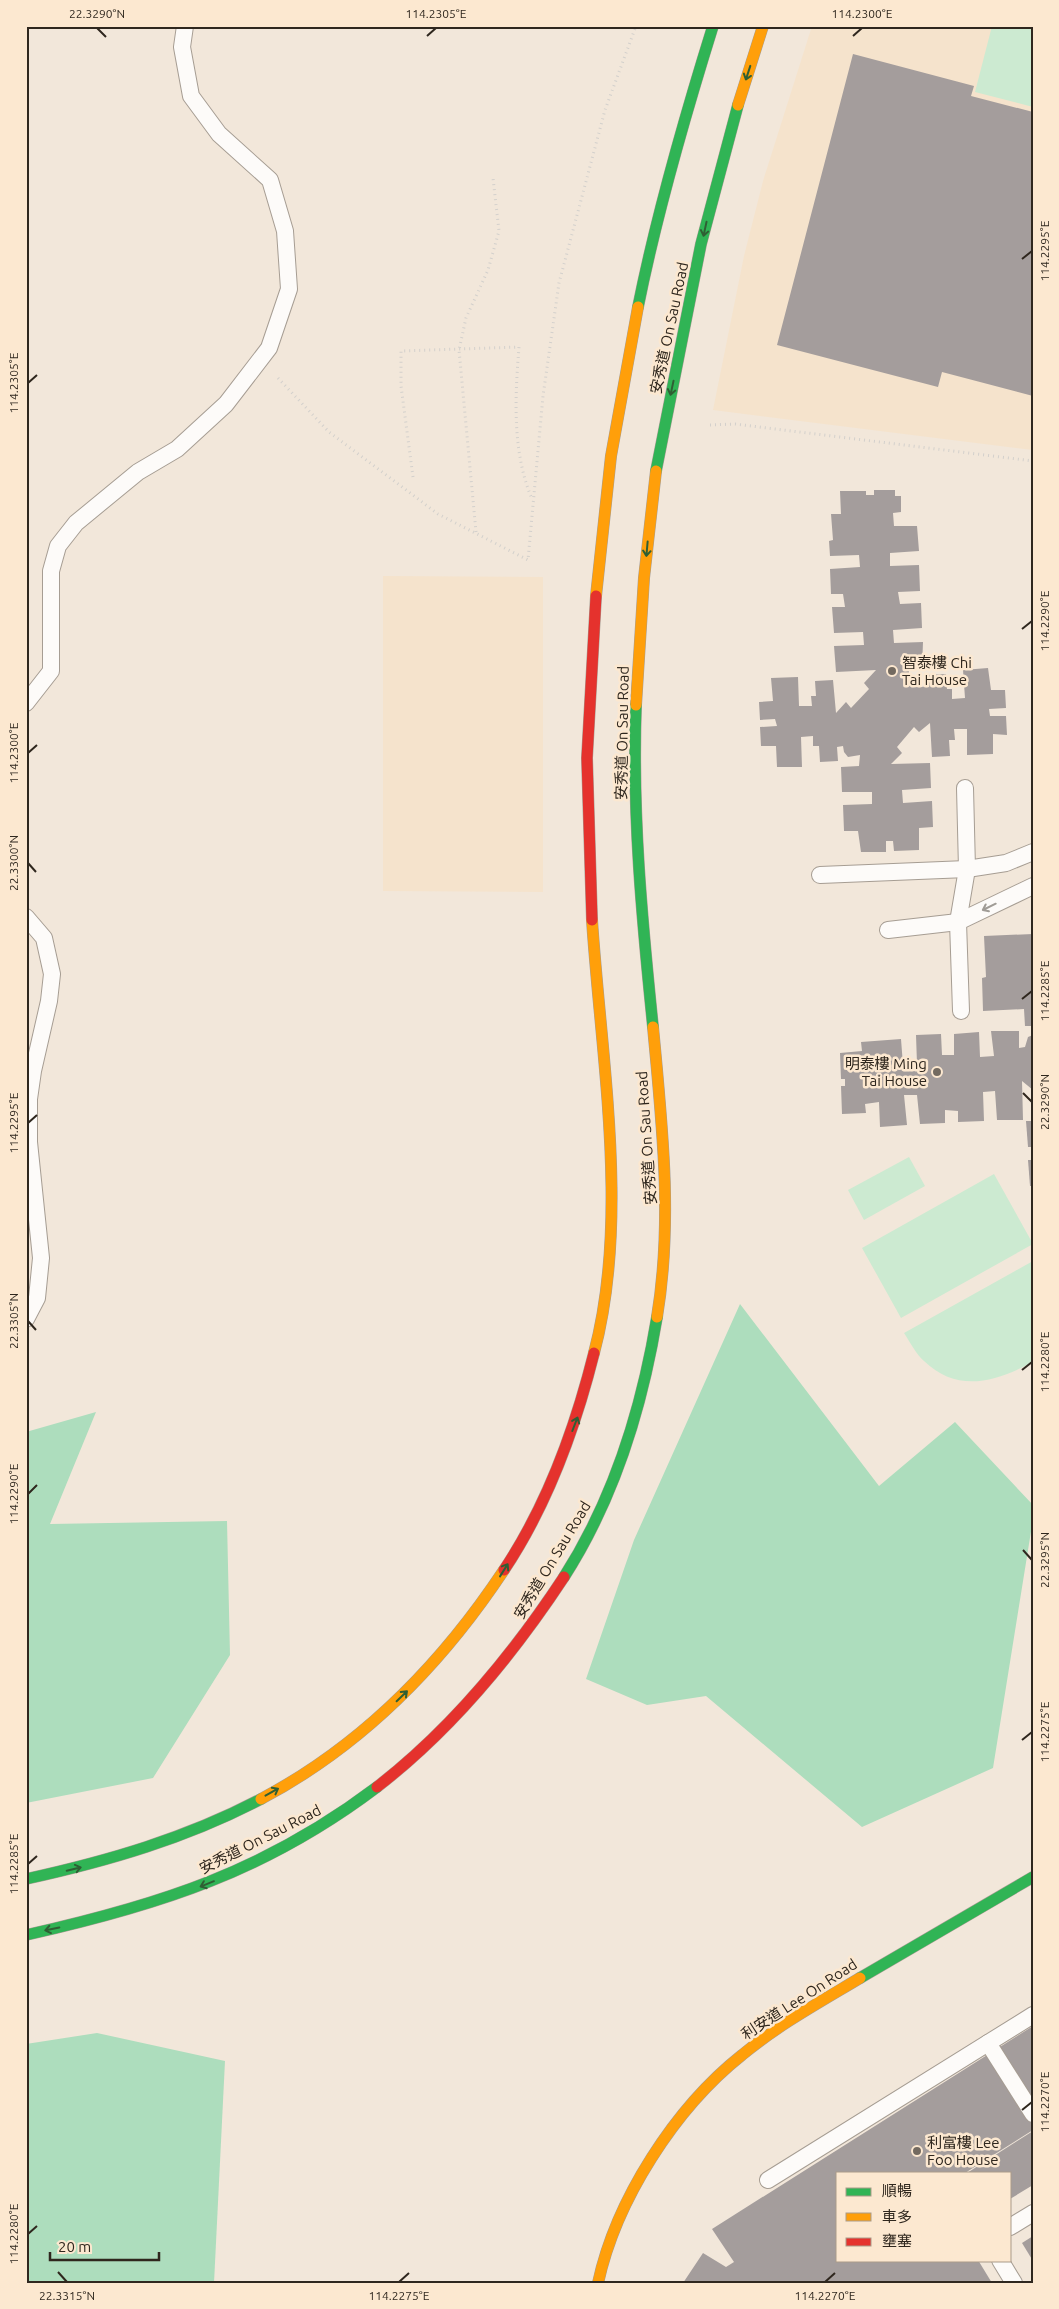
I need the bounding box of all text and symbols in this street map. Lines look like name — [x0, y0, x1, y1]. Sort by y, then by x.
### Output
text: 22.3290°N — [69, 7, 125, 20]
text: 114.2305°E — [406, 7, 467, 20]
text: 114.2300°E — [832, 7, 893, 20]
one-way arrow — [743, 64, 753, 80]
text: 114.2295°E — [1038, 220, 1051, 281]
one-way arrow — [700, 221, 709, 237]
street label: 安秀道 On Sau Road — [647, 261, 691, 395]
text: 114.2305°E — [7, 352, 20, 413]
one-way arrow — [667, 380, 676, 396]
one-way arrow — [642, 540, 652, 556]
text: 114.2290°E — [1038, 590, 1051, 651]
place label: 智泰樓 Chi Tai House — [902, 654, 972, 688]
marker: 智泰樓 Chi Tai House — [886, 665, 898, 677]
street label: 安秀道 On Sau Road — [612, 666, 632, 800]
text: 114.2300°E — [7, 722, 20, 783]
text: 22.3300°N — [7, 835, 20, 891]
one-way arrow — [981, 902, 996, 912]
text: 114.2285°E — [1038, 960, 1051, 1021]
place label: 明泰樓 Ming Tai House — [845, 1055, 927, 1089]
marker: 明泰樓 Ming Tai House — [931, 1066, 943, 1078]
street label: 安秀道 On Sau Road — [633, 1070, 659, 1206]
text: 22.3290°N — [1038, 1074, 1051, 1130]
text: 114.2295°E — [7, 1092, 20, 1153]
text: 22.3305°N — [7, 1293, 20, 1349]
text: 114.2280°E — [1038, 1331, 1051, 1392]
one-way arrow — [571, 1417, 580, 1433]
text: 114.2290°E — [7, 1463, 20, 1524]
street label: 安秀道 On Sau Road — [510, 1498, 594, 1622]
text: 22.3295°N — [1038, 1532, 1051, 1588]
one-way arrow — [500, 1564, 510, 1578]
one-way arrow — [396, 1690, 408, 1702]
text: 114.2275°E — [1038, 1701, 1051, 1762]
one-way arrow — [264, 1787, 279, 1797]
street label: 安秀道 On Sau Road — [196, 1801, 324, 1877]
text: 114.2285°E — [7, 1833, 20, 1894]
one-way arrow — [66, 1864, 82, 1873]
one-way arrow — [200, 1880, 215, 1889]
one-way arrow — [44, 1925, 60, 1934]
street label: 利安道 Lee On Road — [738, 1955, 860, 2043]
text: 114.2270°E — [1038, 2071, 1051, 2132]
place label: 利富樓 Lee Foo House — [927, 2134, 1000, 2168]
marker: 利富樓 Lee Foo House — [911, 2145, 923, 2157]
legend — [836, 2172, 1012, 2262]
text: 順暢 — [882, 2182, 912, 2199]
text: 114.2280°E — [7, 2203, 20, 2264]
text: 車多 — [882, 2208, 912, 2225]
scale bar — [50, 2229, 159, 2261]
text: 壅塞 — [882, 2232, 912, 2249]
text: 20 m — [58, 2238, 91, 2255]
text: 22.3315°N — [39, 2289, 95, 2302]
text: 114.2275°E — [369, 2289, 430, 2302]
text: 114.2270°E — [795, 2289, 856, 2302]

